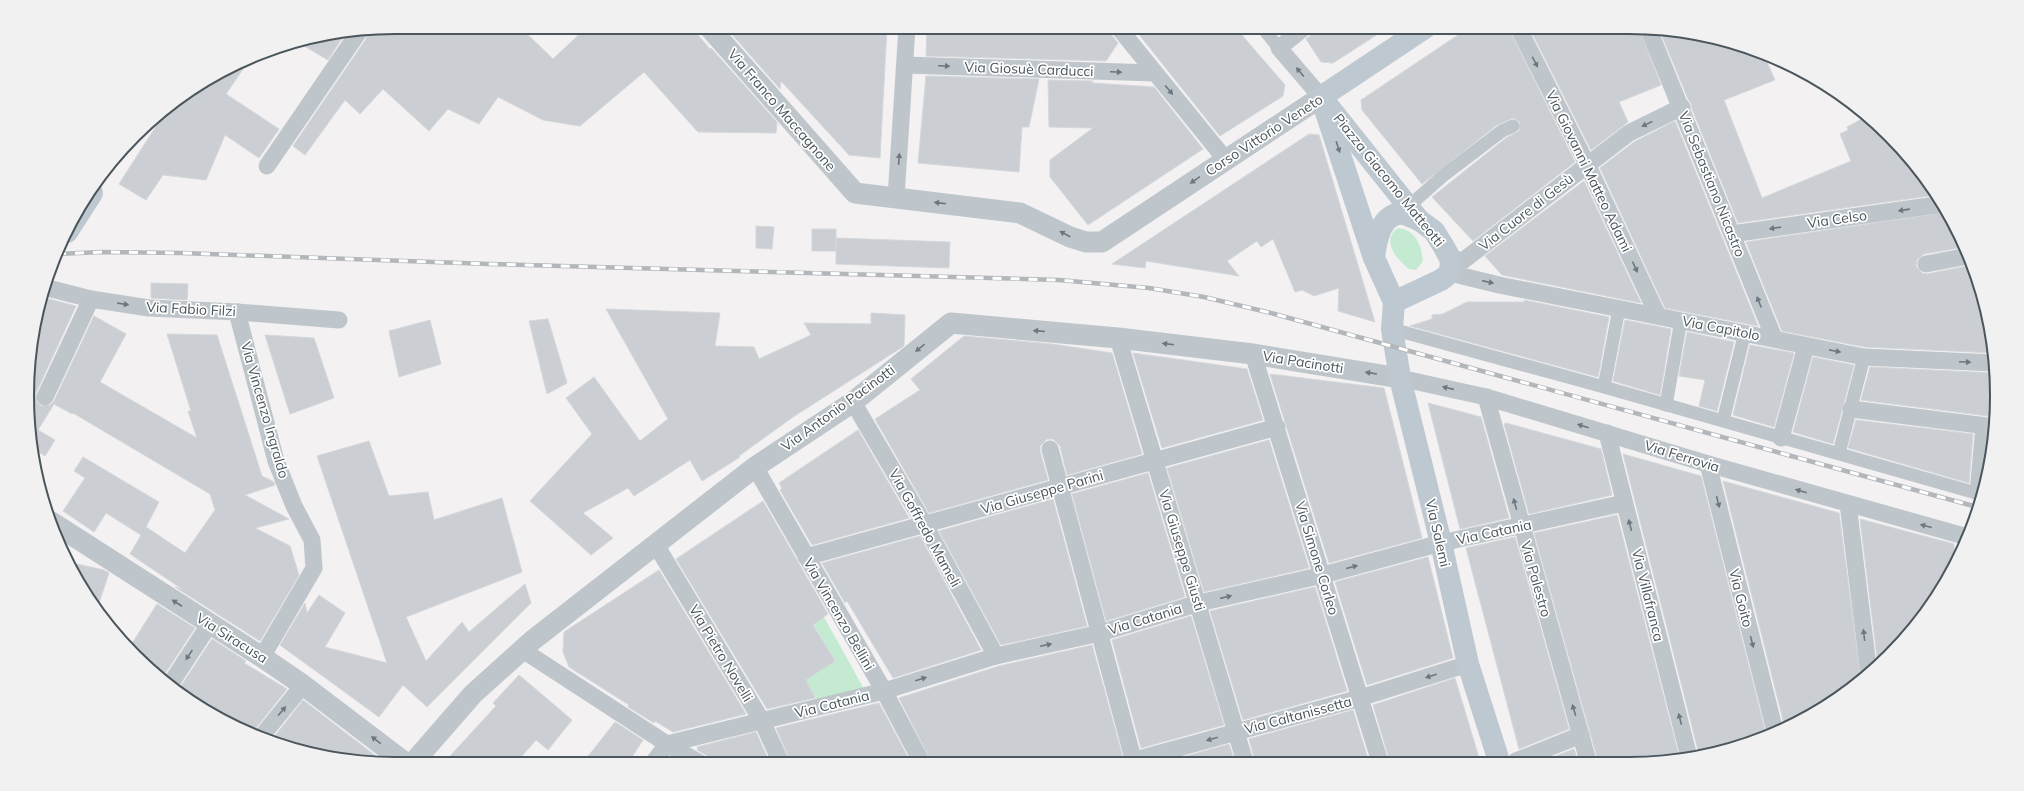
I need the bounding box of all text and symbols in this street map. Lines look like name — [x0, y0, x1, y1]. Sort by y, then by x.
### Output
street label: Via Franco Maccagnone — [724, 45, 840, 175]
one-way arrow — [1532, 56, 1538, 68]
street label: Via Giosuè Carducci — [964, 58, 1094, 80]
one-way arrow — [938, 63, 950, 70]
one-way arrow — [1296, 67, 1305, 78]
one-way arrow — [1110, 69, 1123, 75]
one-way arrow — [1164, 85, 1173, 96]
street label: Via Giovanni Matteo Adami — [1542, 87, 1636, 255]
street label: Corso Vittorio Veneto — [1202, 90, 1326, 180]
street label: Via Sebastiano Nicastro — [1675, 109, 1749, 259]
street label: Piazza Giacomo Matteotti — [1330, 110, 1448, 250]
one-way arrow — [1641, 121, 1652, 127]
one-way arrow — [1335, 142, 1341, 154]
one-way arrow — [895, 153, 902, 165]
street label: Via Cuore di Gesù — [1475, 169, 1577, 255]
one-way arrow — [1190, 176, 1200, 184]
one-way arrow — [934, 200, 946, 206]
street label: Via Celso — [1806, 206, 1868, 232]
one-way arrow — [1898, 207, 1910, 213]
one-way arrow — [1769, 225, 1781, 231]
one-way arrow — [1059, 231, 1071, 237]
one-way arrow — [1632, 261, 1638, 272]
one-way arrow — [1482, 280, 1494, 286]
one-way arrow — [1756, 296, 1762, 307]
street label: Via Fabio Filzi — [146, 298, 236, 320]
one-way arrow — [117, 301, 129, 307]
street label: Via Capitolo — [1681, 312, 1761, 344]
one-way arrow — [1033, 327, 1045, 334]
street label: Via Vincenzo Ingraldo — [237, 340, 293, 480]
one-way arrow — [1162, 341, 1174, 347]
one-way arrow — [915, 343, 926, 352]
street label: Via Pacinotti — [1261, 347, 1345, 377]
one-way arrow — [1829, 348, 1842, 354]
one-way arrow — [1959, 358, 1971, 365]
street label: Via Antonio Pacinotti — [778, 361, 898, 455]
one-way arrow — [1365, 370, 1377, 376]
one-way arrow — [1442, 385, 1454, 391]
one-way arrow — [1576, 423, 1588, 429]
street label: Via Ferrovia — [1642, 436, 1722, 476]
street label: Via Goffredo Mameli — [885, 466, 965, 590]
street label: Via Giuseppe Parini — [979, 466, 1105, 518]
street label: Via Giuseppe Giusti — [1155, 487, 1209, 613]
one-way arrow — [1795, 488, 1807, 494]
one-way arrow — [1715, 496, 1721, 508]
street label: Via Salemi — [1421, 497, 1455, 569]
one-way arrow — [1512, 498, 1518, 510]
street label: Via Simone Corleo — [1291, 499, 1343, 617]
street label: Via Catania — [1455, 515, 1533, 549]
one-way arrow — [1627, 519, 1633, 531]
one-way arrow — [1920, 523, 1932, 529]
street label: Via Palestro — [1517, 539, 1555, 619]
street label: Via Villafranca — [1628, 547, 1668, 643]
street label: Via Vincenzo Bellini — [800, 555, 878, 673]
one-way arrow — [1346, 564, 1358, 570]
street label: Via Goito — [1725, 567, 1757, 629]
one-way arrow — [1220, 594, 1232, 600]
street label: Via Catania — [1106, 599, 1184, 639]
one-way arrow — [171, 600, 183, 607]
street label: Via Pietro Novelli — [685, 601, 757, 705]
street label: Via Siracusa — [193, 609, 271, 667]
one-way arrow — [1861, 629, 1867, 642]
one-way arrow — [1750, 635, 1756, 648]
one-way arrow — [1040, 641, 1052, 647]
one-way arrow — [185, 650, 193, 660]
one-way arrow — [1424, 673, 1436, 679]
one-way arrow — [915, 676, 927, 682]
street label: Via Catania — [793, 686, 871, 722]
street label: Via Caltanissetta — [1242, 692, 1354, 738]
one-way arrow — [1570, 704, 1576, 716]
one-way arrow — [277, 705, 286, 716]
one-way arrow — [1676, 713, 1682, 725]
one-way arrow — [1205, 736, 1218, 742]
one-way arrow — [371, 737, 381, 745]

